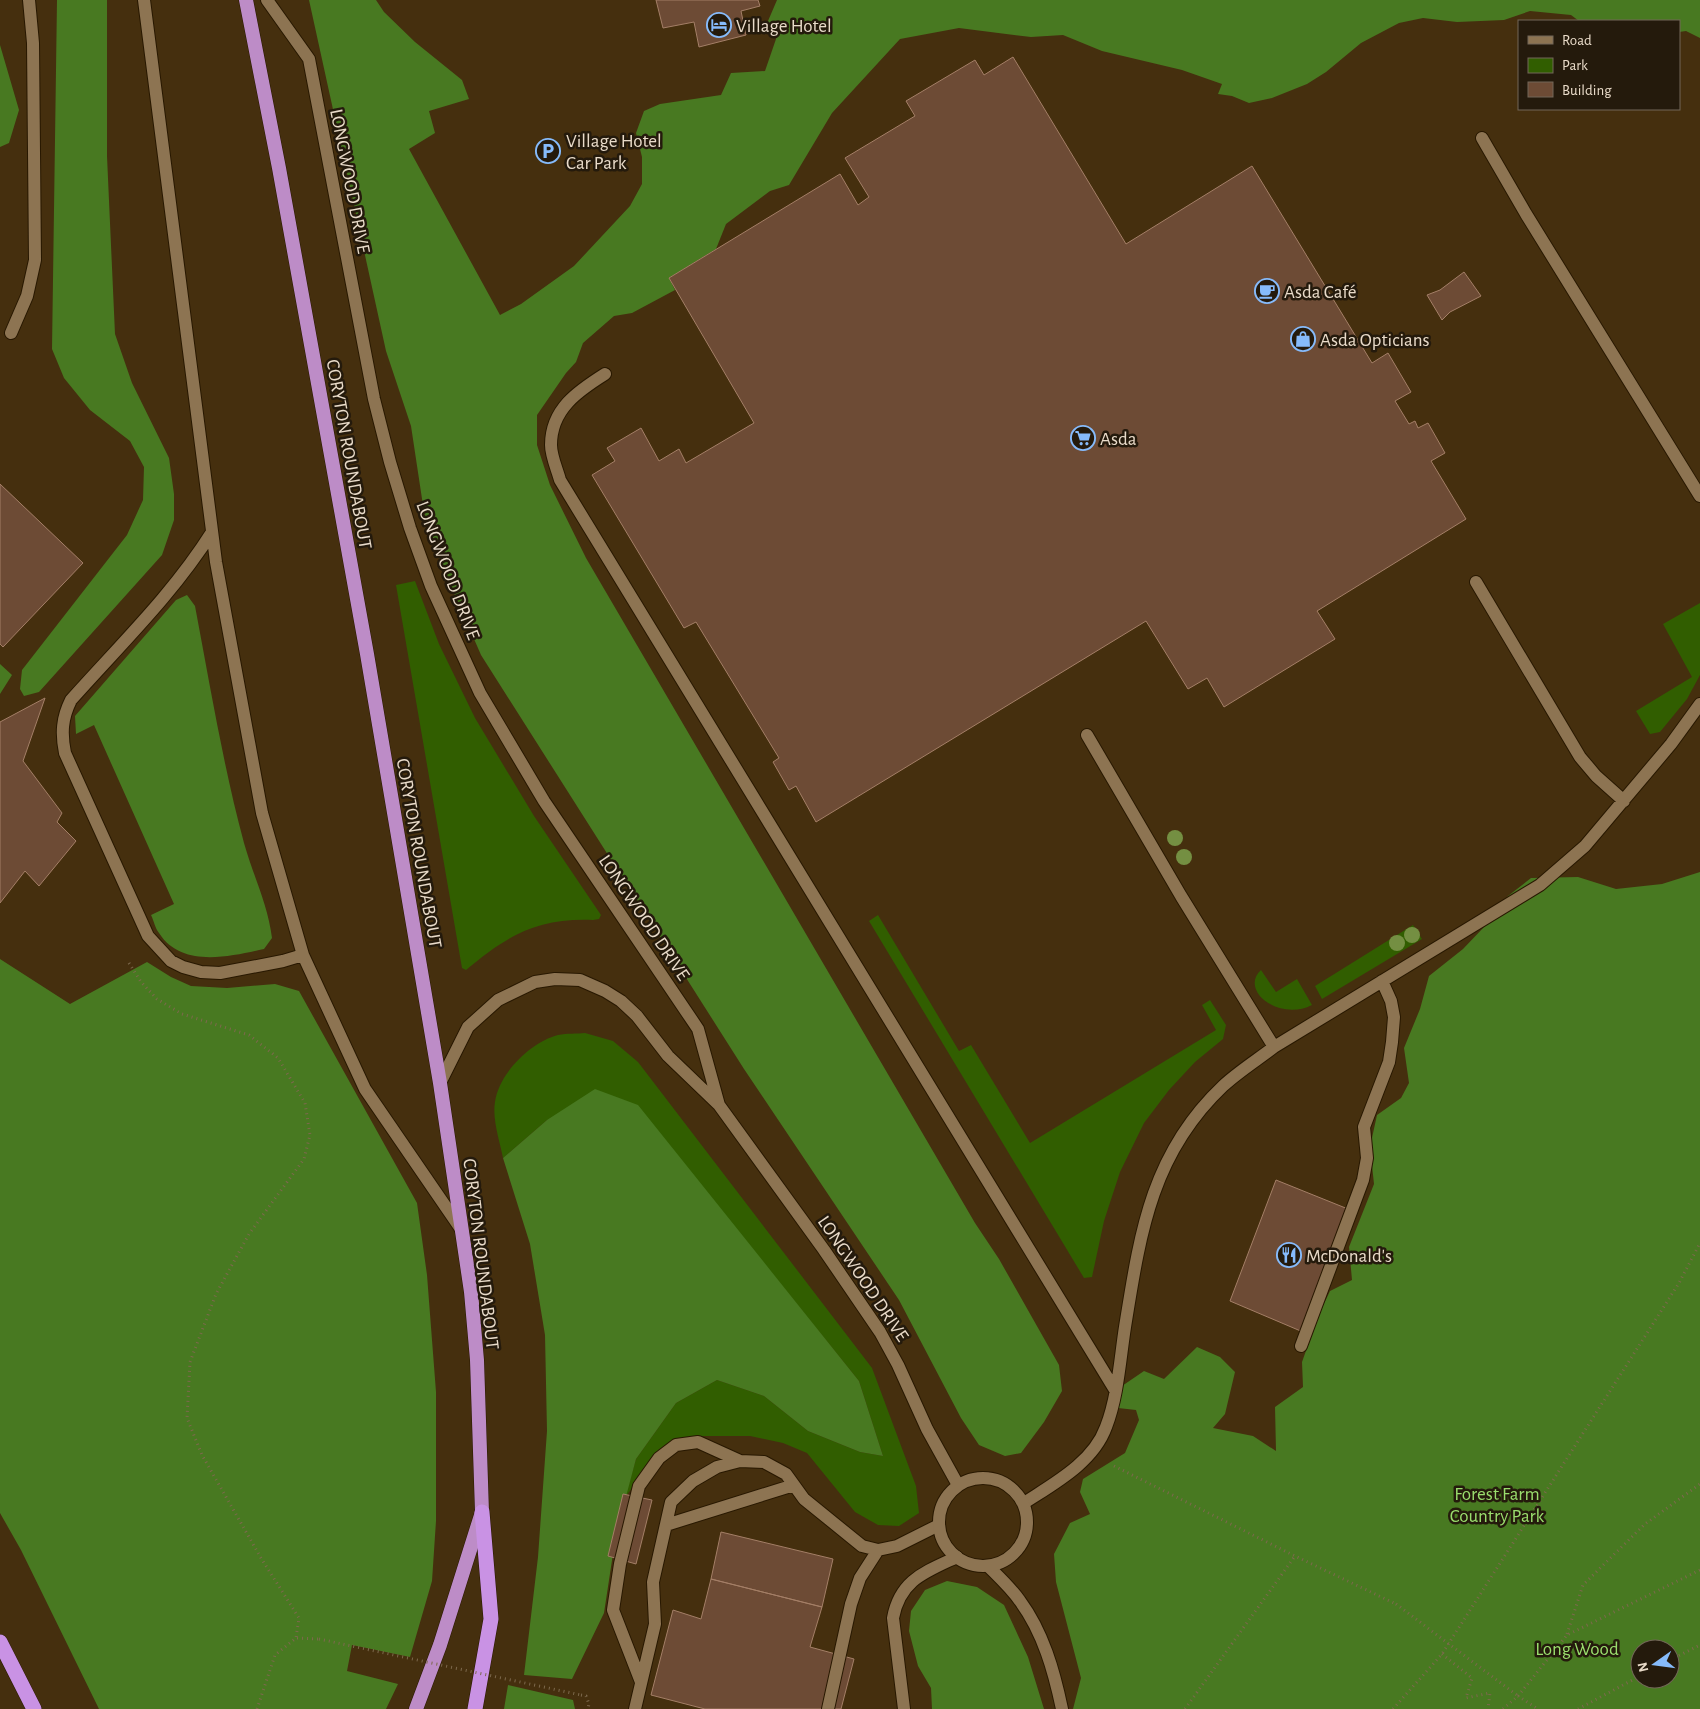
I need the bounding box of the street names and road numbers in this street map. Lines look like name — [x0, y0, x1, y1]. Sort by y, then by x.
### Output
street label: LONGWOOD DRIVE — [326, 107, 373, 255]
street label: CORYTON ROUNDABOUT — [322, 358, 375, 551]
street label: LONGWOOD DRIVE — [412, 499, 483, 643]
street label: CORYTON ROUNDABOUT — [392, 757, 445, 950]
street label: LONGWOOD DRIVE — [595, 852, 693, 984]
street label: CORYTON ROUNDABOUT — [459, 1158, 502, 1351]
street label: LONGWOOD DRIVE — [814, 1213, 912, 1345]

